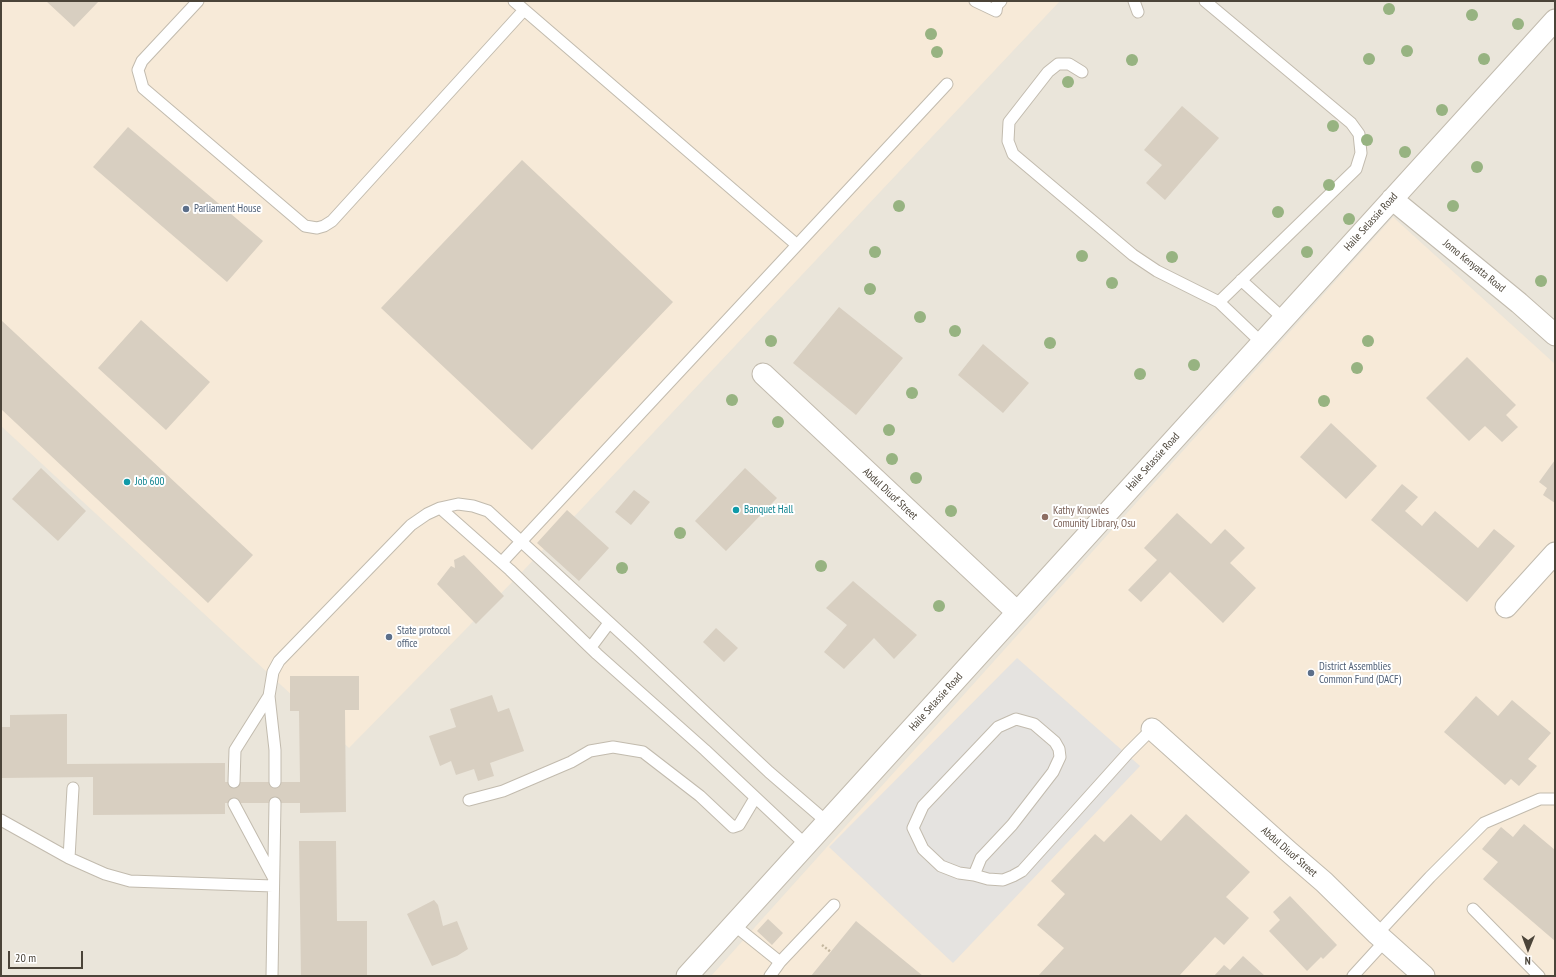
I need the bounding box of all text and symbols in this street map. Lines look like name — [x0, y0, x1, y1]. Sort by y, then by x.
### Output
street label: Haile Selassie Road — [1341, 190, 1401, 254]
place label: Parliament House — [194, 202, 261, 216]
marker: Parliament House — [181, 204, 191, 214]
street label: Jomo Kenyatta Road — [1440, 237, 1508, 295]
street label: Haile Selassie Road — [1123, 430, 1183, 494]
street label: Abdul Diuof Street — [860, 465, 920, 523]
place label: Job 600 — [135, 475, 164, 489]
marker: Job 600 — [122, 477, 132, 487]
place label: Banquet Hall — [744, 503, 793, 517]
place label: Kathy Knowles Comunity Library, Osu — [1053, 504, 1136, 530]
marker: Banquet Hall — [731, 505, 741, 515]
marker: Kathy Knowles Comunity Library, Osu — [1040, 512, 1050, 522]
place label: State protocol office — [397, 624, 450, 650]
marker: State protocol office — [384, 632, 394, 642]
place label: District Assemblies Common Fund (DACF) — [1319, 660, 1401, 686]
marker: District Assemblies Common Fund (DACF) — [1306, 668, 1316, 678]
street label: Haile Selassie Road — [906, 670, 966, 734]
street label: Abdul Diuof Street — [1258, 824, 1320, 880]
north arrow — [1508, 929, 1548, 969]
scale bar — [10, 943, 85, 969]
text: 20 m — [15, 950, 36, 965]
text: N — [1525, 954, 1531, 968]

